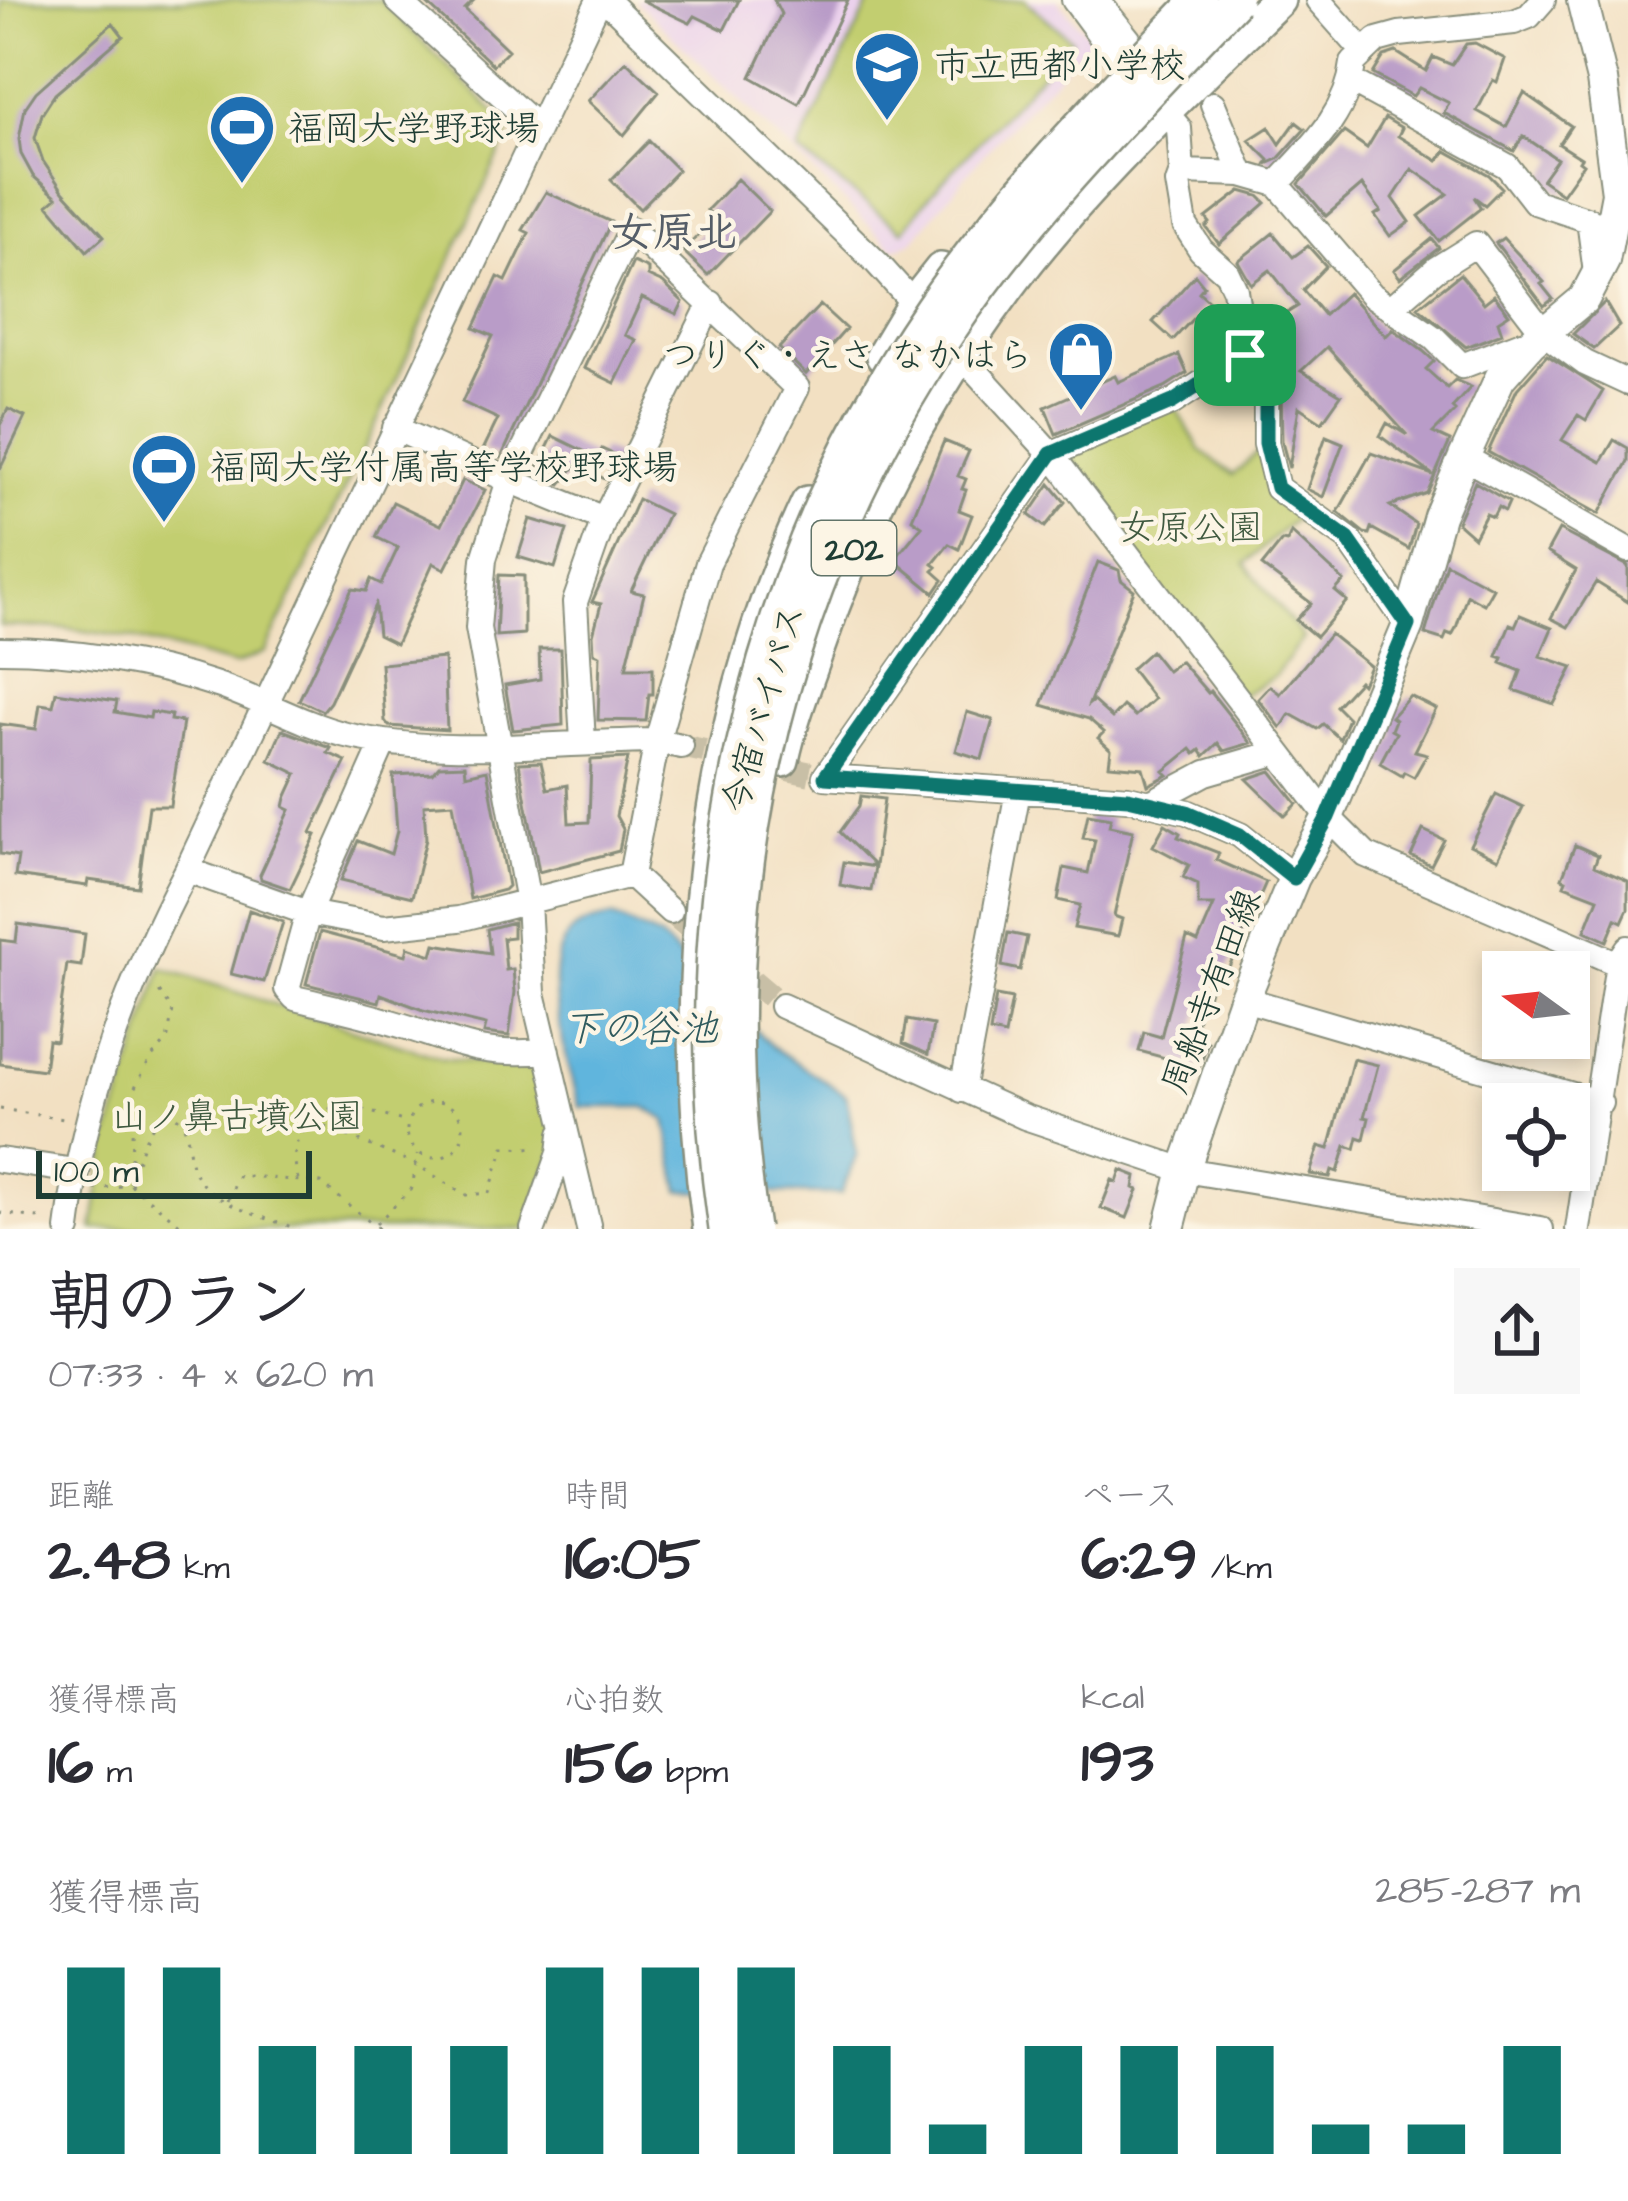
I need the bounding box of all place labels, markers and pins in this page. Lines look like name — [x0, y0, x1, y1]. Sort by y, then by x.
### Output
school or university icon: 市立西都小学校 — [852, 29, 922, 123]
place label: 市立西都小学校 — [934, 41, 1186, 92]
sports icon: 福岡大学野球場 — [207, 92, 277, 186]
place label: 福岡大学野球場 — [288, 104, 540, 155]
pin — [1194, 304, 1296, 406]
shop icon: つりぐ・えさ なかはら — [1046, 319, 1116, 413]
place label: つりぐ・えさ なかはら — [662, 331, 1034, 382]
sports icon: 福岡大学付属高等学校野球場 — [129, 431, 199, 525]
place label: 福岡大学付属高等学校野球場 — [210, 443, 678, 494]

